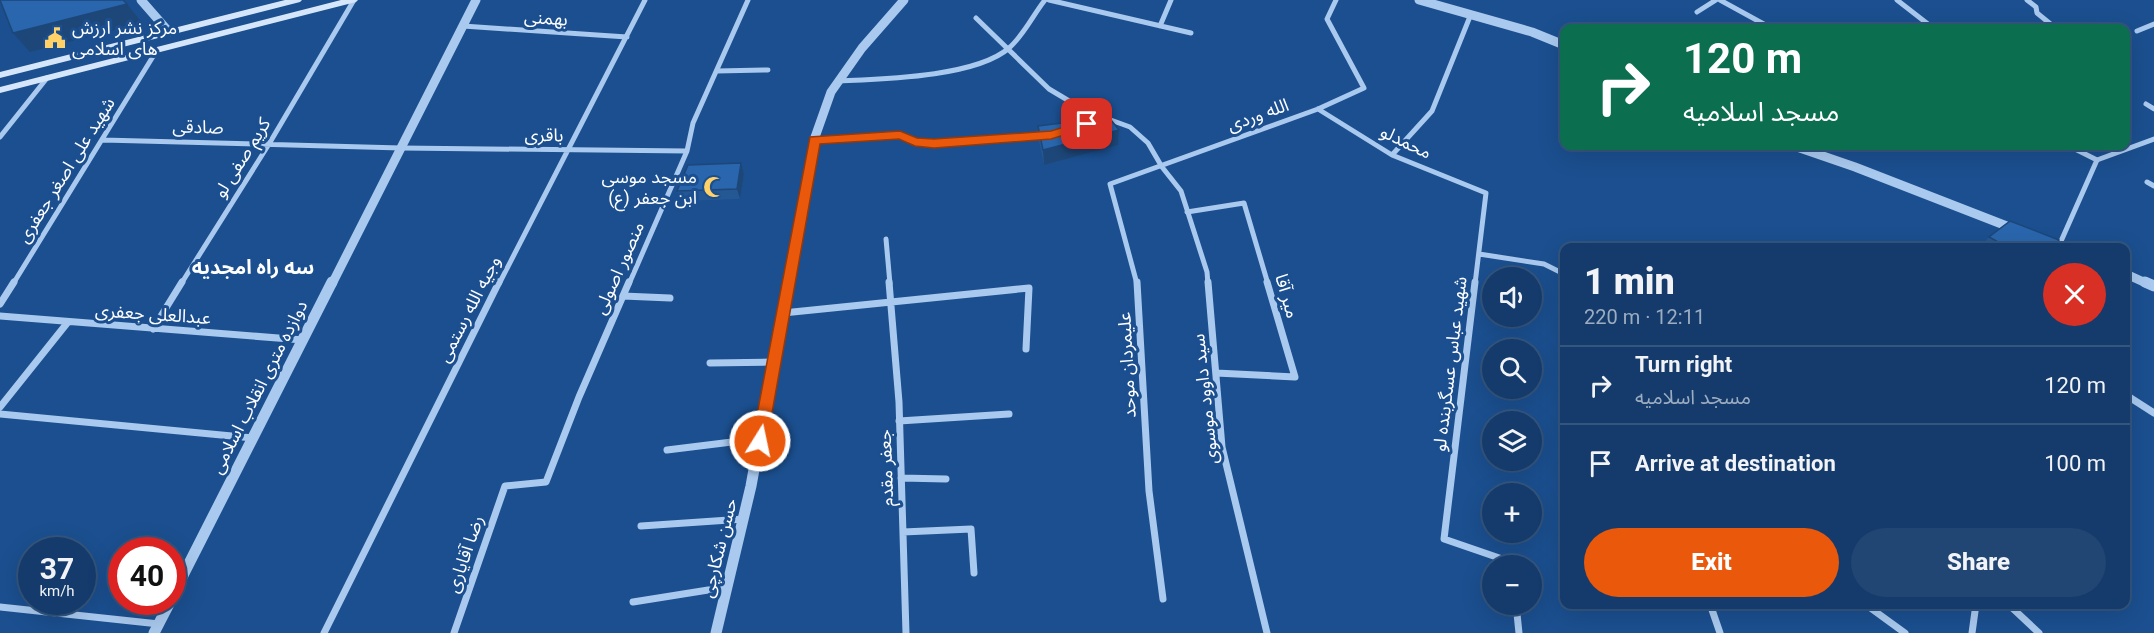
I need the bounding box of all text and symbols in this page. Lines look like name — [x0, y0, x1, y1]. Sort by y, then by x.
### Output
street label: بهمنی — [523, 5, 569, 31]
place label: مرکز نشر ارزش های اسلامی — [72, 17, 177, 60]
public building icon: مرکز نشر ارزش های اسلامی — [43, 26, 67, 50]
text: 120 m — [1683, 34, 1802, 83]
icon: right — [1584, 48, 1662, 126]
street label: شهید علی اصغر جعفری — [12, 93, 120, 247]
street label: الله وردی — [1224, 94, 1292, 136]
text: مسجد اسلامیه — [1683, 96, 1840, 128]
pin — [1061, 98, 1112, 149]
icon: arrive — [1070, 107, 1103, 140]
street label: کریم صفی لو — [209, 114, 277, 203]
street label: صادقی — [172, 116, 224, 138]
street label: محمدلو — [1377, 120, 1435, 164]
street label: باقری — [524, 124, 564, 146]
place label: مسجد موسی ابن جعفر (ع) — [601, 166, 697, 212]
mosque icon: مسجد موسی ابن جعفر (ع) — [702, 175, 726, 199]
street label: منصور اصولی — [589, 218, 649, 318]
street label: وجیه الله رستمی — [433, 252, 505, 366]
district label: سه راه امجدیه — [192, 255, 314, 279]
text: 1 min — [1584, 261, 1675, 303]
button: close — [2043, 263, 2106, 326]
map controls — [1482, 267, 1542, 615]
button: sound — [1482, 267, 1542, 327]
street label: میر آقا — [1270, 271, 1304, 321]
street label: شهید عباس عسگربنده لو — [1428, 275, 1472, 453]
street label: دوازده متری انقلاب اسلامی — [206, 297, 312, 477]
street label: عبدالعلی جعفری — [94, 299, 212, 329]
text: 220 m · 12:11 — [1584, 305, 1705, 329]
street label: علیمردان موحد — [1113, 312, 1141, 418]
street label: سید داوود موسوی — [1187, 333, 1223, 465]
button: search — [1482, 339, 1542, 399]
text: Turn right — [1635, 352, 1732, 377]
icon: right — [1584, 369, 1617, 402]
text: 120 m — [2044, 373, 2106, 398]
text: مسجد اسلامیه — [1635, 385, 1751, 409]
position arrow — [728, 409, 792, 473]
button: layers — [1482, 411, 1542, 471]
street label: جعفر مقدم — [874, 429, 901, 507]
icon: arrive — [1584, 447, 1617, 480]
text: Arrive at destination — [1635, 451, 1836, 476]
text: 100 m — [2044, 451, 2106, 476]
button: + — [1482, 483, 1542, 543]
street label: حسن شکارچی — [696, 496, 742, 600]
street label: رضا آقایاری — [442, 512, 488, 596]
button: Exit — [1584, 528, 1839, 597]
button: Share — [1851, 528, 2106, 597]
speed limit sign: 40 — [108, 537, 186, 615]
text: 37 — [40, 551, 74, 586]
button: − — [1482, 555, 1542, 615]
text: km/h — [39, 582, 75, 600]

